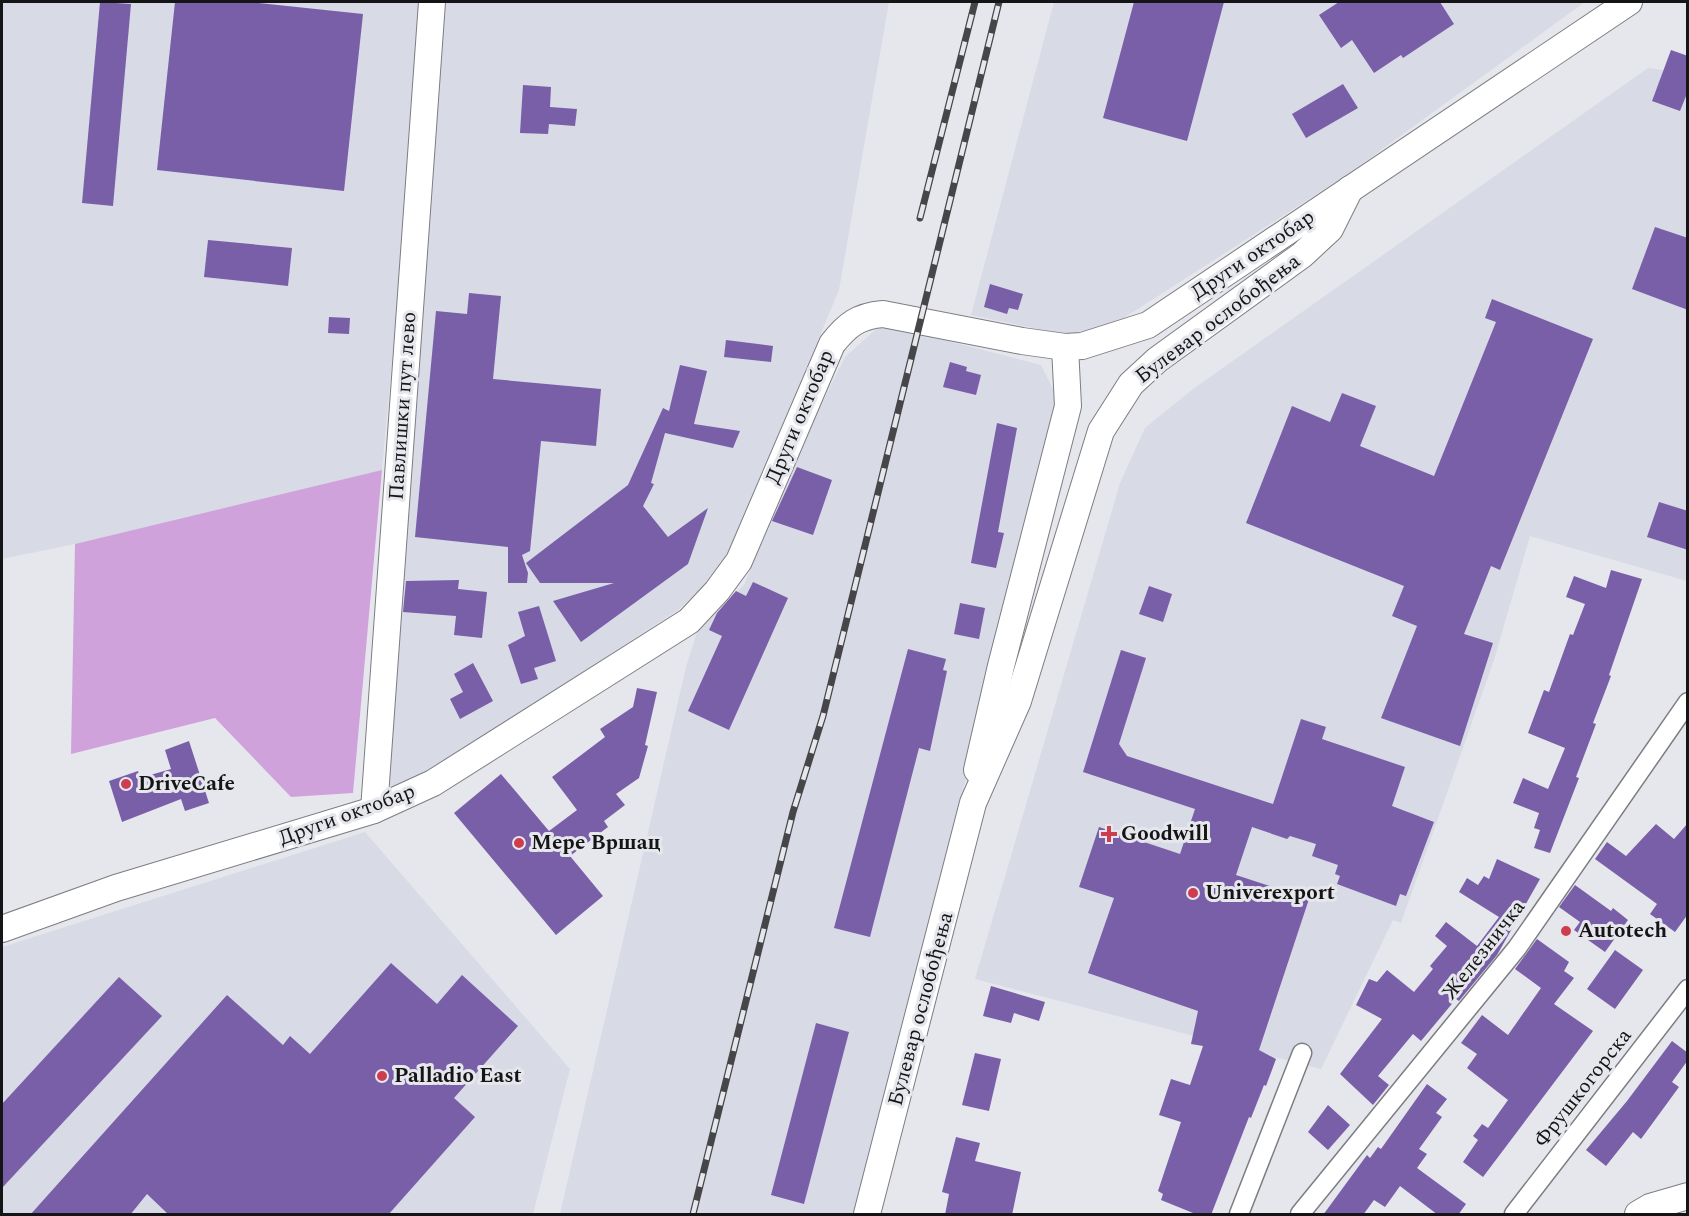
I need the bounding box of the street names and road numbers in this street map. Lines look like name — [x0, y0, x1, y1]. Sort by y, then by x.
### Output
street label: Други октобар — [1185, 202, 1321, 308]
street label: Булевар ослобођења — [1129, 246, 1308, 392]
street label: Павлишки пут лево — [380, 311, 426, 501]
street label: Други октобар — [757, 345, 843, 489]
street label: Други октобар — [274, 775, 420, 855]
street label: Железничка — [1435, 892, 1534, 1007]
street label: Булевар ослобођења — [880, 908, 963, 1110]
street label: Фрушкогорска — [1526, 1021, 1640, 1154]

